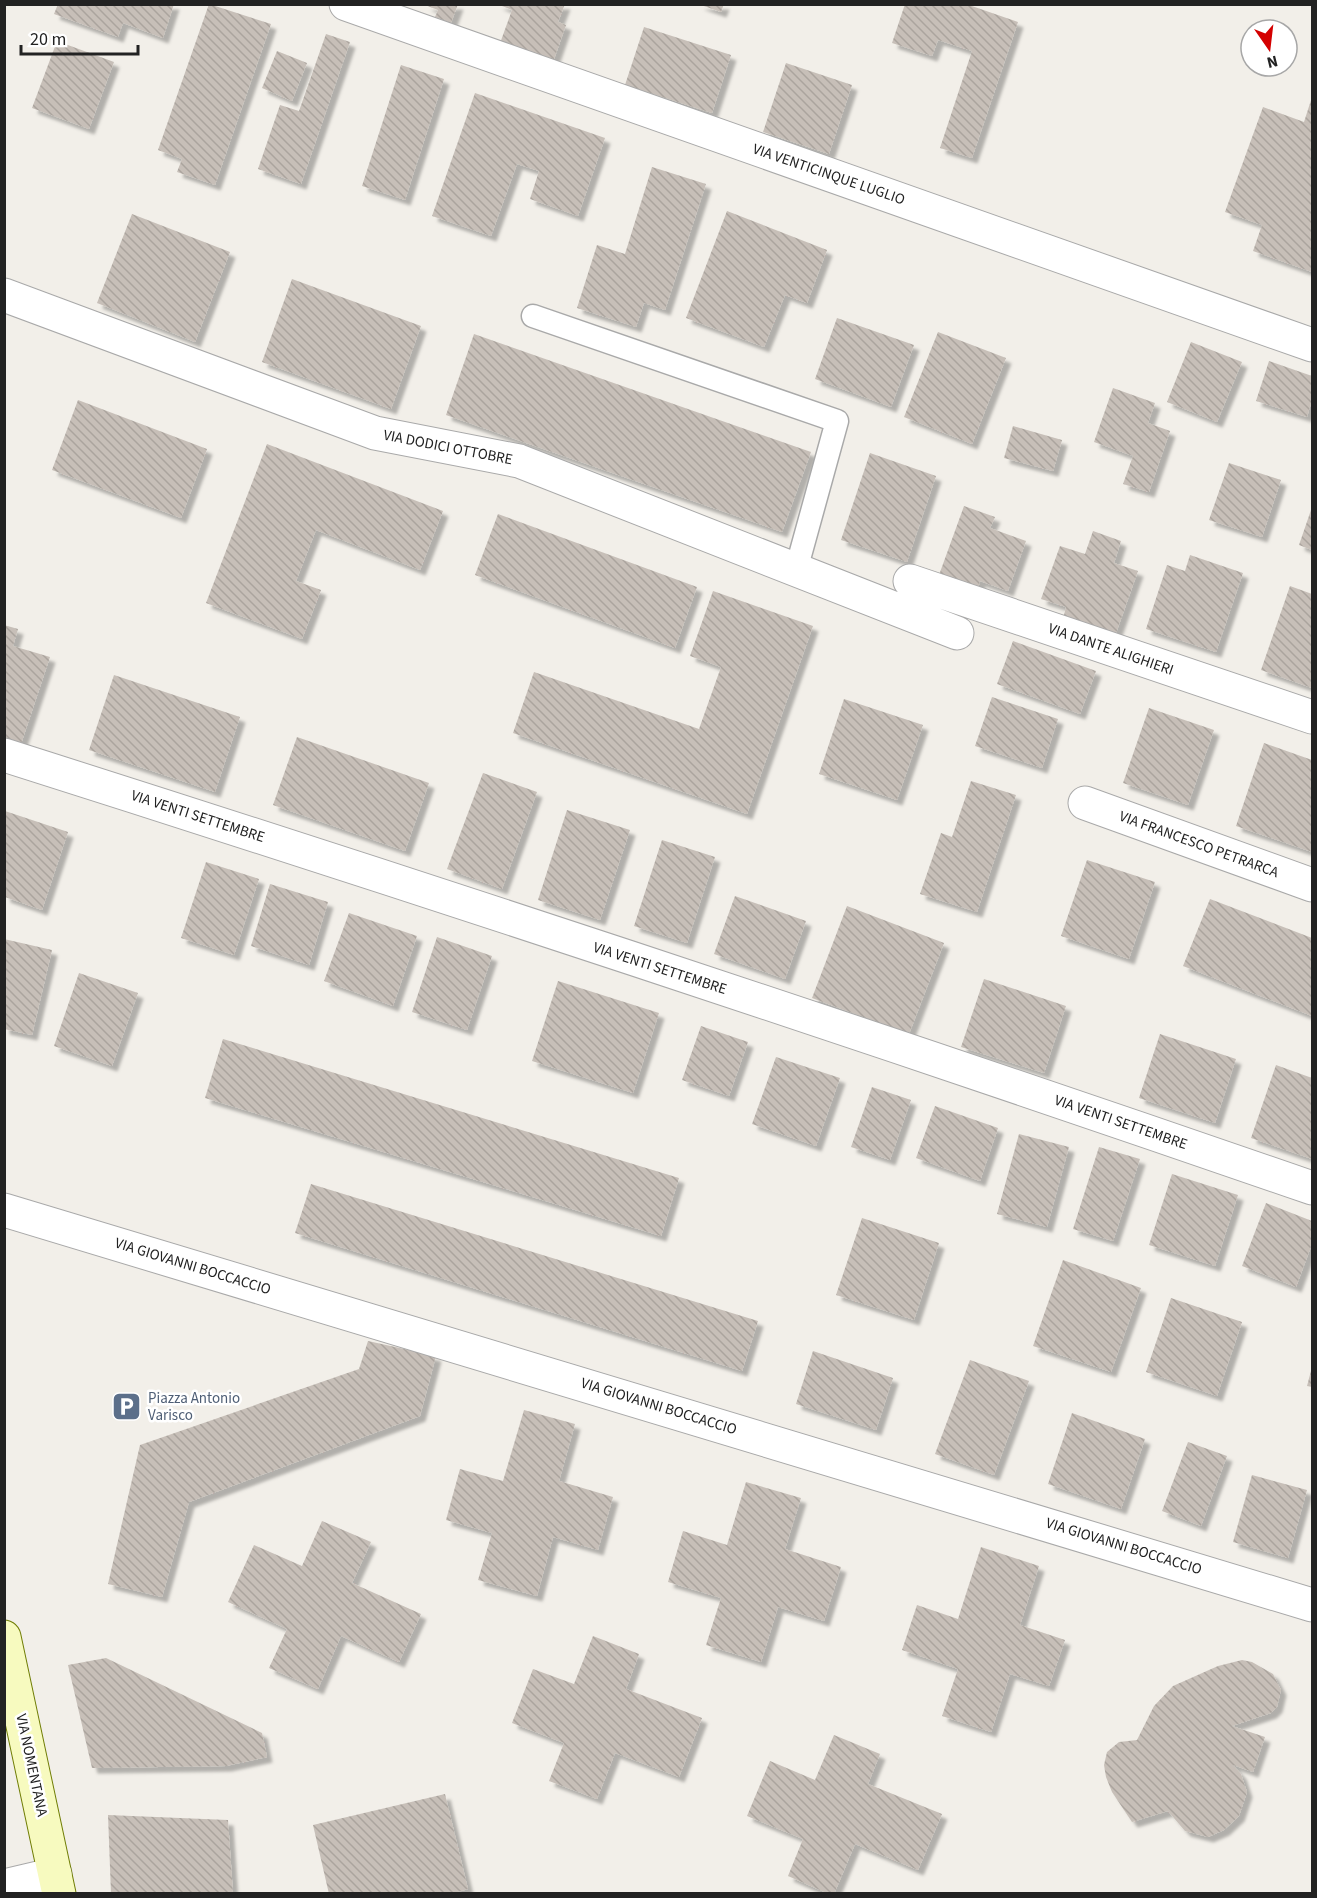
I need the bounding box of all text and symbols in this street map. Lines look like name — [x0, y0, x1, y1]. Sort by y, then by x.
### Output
scale bar — [21, 18, 138, 56]
north arrow — [1239, 18, 1299, 78]
text: 20 m — [30, 27, 66, 52]
text: N — [1265, 50, 1280, 74]
street label: VIA VENTICINQUE LUGLIO — [750, 139, 908, 210]
street label: VIA DODICI OTTOBRE — [381, 425, 514, 470]
street label: VIA DANTE ALIGHIERI — [1045, 618, 1176, 681]
street label: VIA VENTI SETTEMBRE — [128, 785, 267, 848]
street label: VIA FRANCESCO PETRARCA — [1116, 806, 1282, 883]
street label: VIA VENTI SETTEMBRE — [590, 937, 729, 1000]
street label: VIA VENTI SETTEMBRE — [1052, 1090, 1190, 1155]
street label: VIA GIOVANNI BOCCACCIO — [112, 1233, 273, 1300]
street label: VIA GIOVANNI BOCCACCIO — [578, 1373, 739, 1440]
place label: Piazza Antonio Varisco — [148, 1388, 240, 1426]
parking icon: Piazza Antonio Varisco — [111, 1391, 143, 1423]
street label: VIA GIOVANNI BOCCACCIO — [1043, 1513, 1204, 1580]
street label: VIA NOMENTANA — [10, 1712, 53, 1819]

